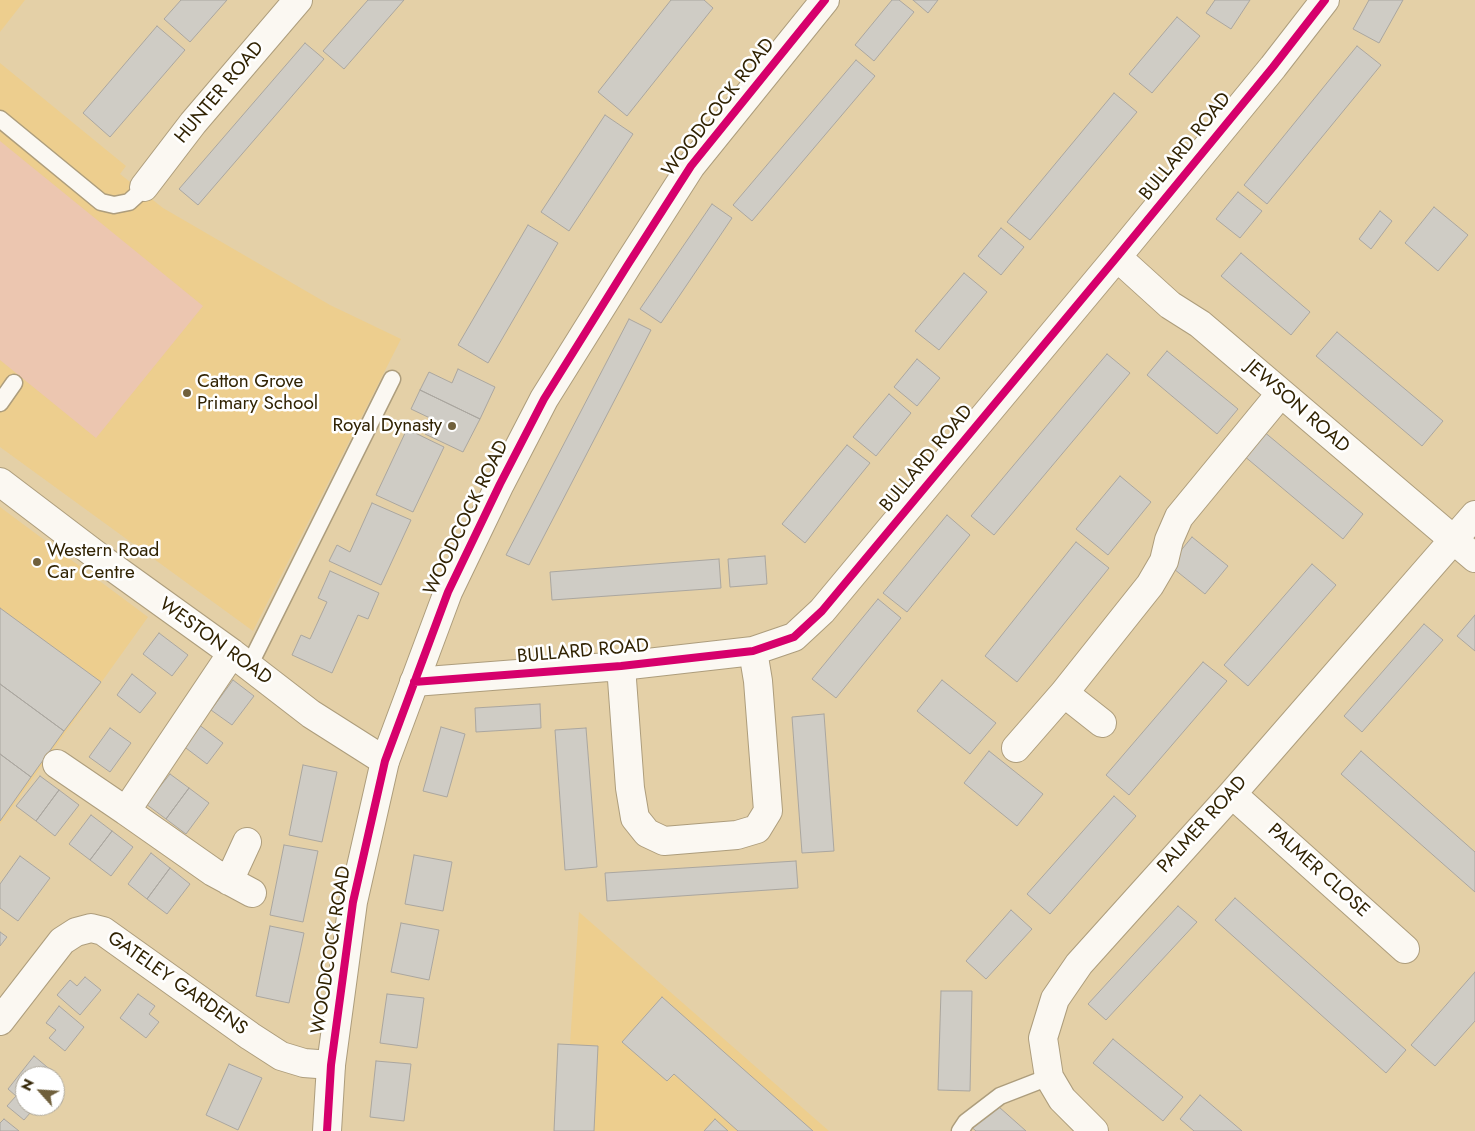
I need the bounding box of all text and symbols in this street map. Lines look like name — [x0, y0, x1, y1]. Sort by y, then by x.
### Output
street label: WOODCOCK ROAD — [658, 34, 780, 182]
street label: HUNTER ROAD — [171, 37, 269, 149]
street label: BULLARD ROAD — [1135, 88, 1237, 206]
street label: JEWSON ROAD — [1240, 356, 1354, 458]
place label: Catton Grove Primary School — [197, 371, 318, 415]
marker: Catton Grove Primary School — [181, 387, 193, 399]
street label: BULLARD ROAD — [876, 401, 978, 517]
place label: Royal Dynasty — [332, 415, 442, 437]
marker: Royal Dynasty — [446, 420, 458, 432]
street label: WOODCOCK ROAD — [420, 437, 514, 599]
place label: Western Road Car Centre — [47, 540, 159, 584]
marker: Western Road Car Centre — [31, 556, 43, 568]
street label: WESTON ROAD — [154, 594, 276, 690]
street label: BULLARD ROAD — [516, 635, 650, 669]
street label: PALMER ROAD — [1153, 772, 1253, 878]
street label: PALMER CLOSE — [1262, 819, 1374, 923]
street label: WOODCOCK ROAD — [307, 865, 357, 1035]
street label: GATELEY GARDENS — [103, 927, 251, 1041]
north arrow — [15, 1066, 65, 1116]
text: N — [16, 1075, 39, 1094]

